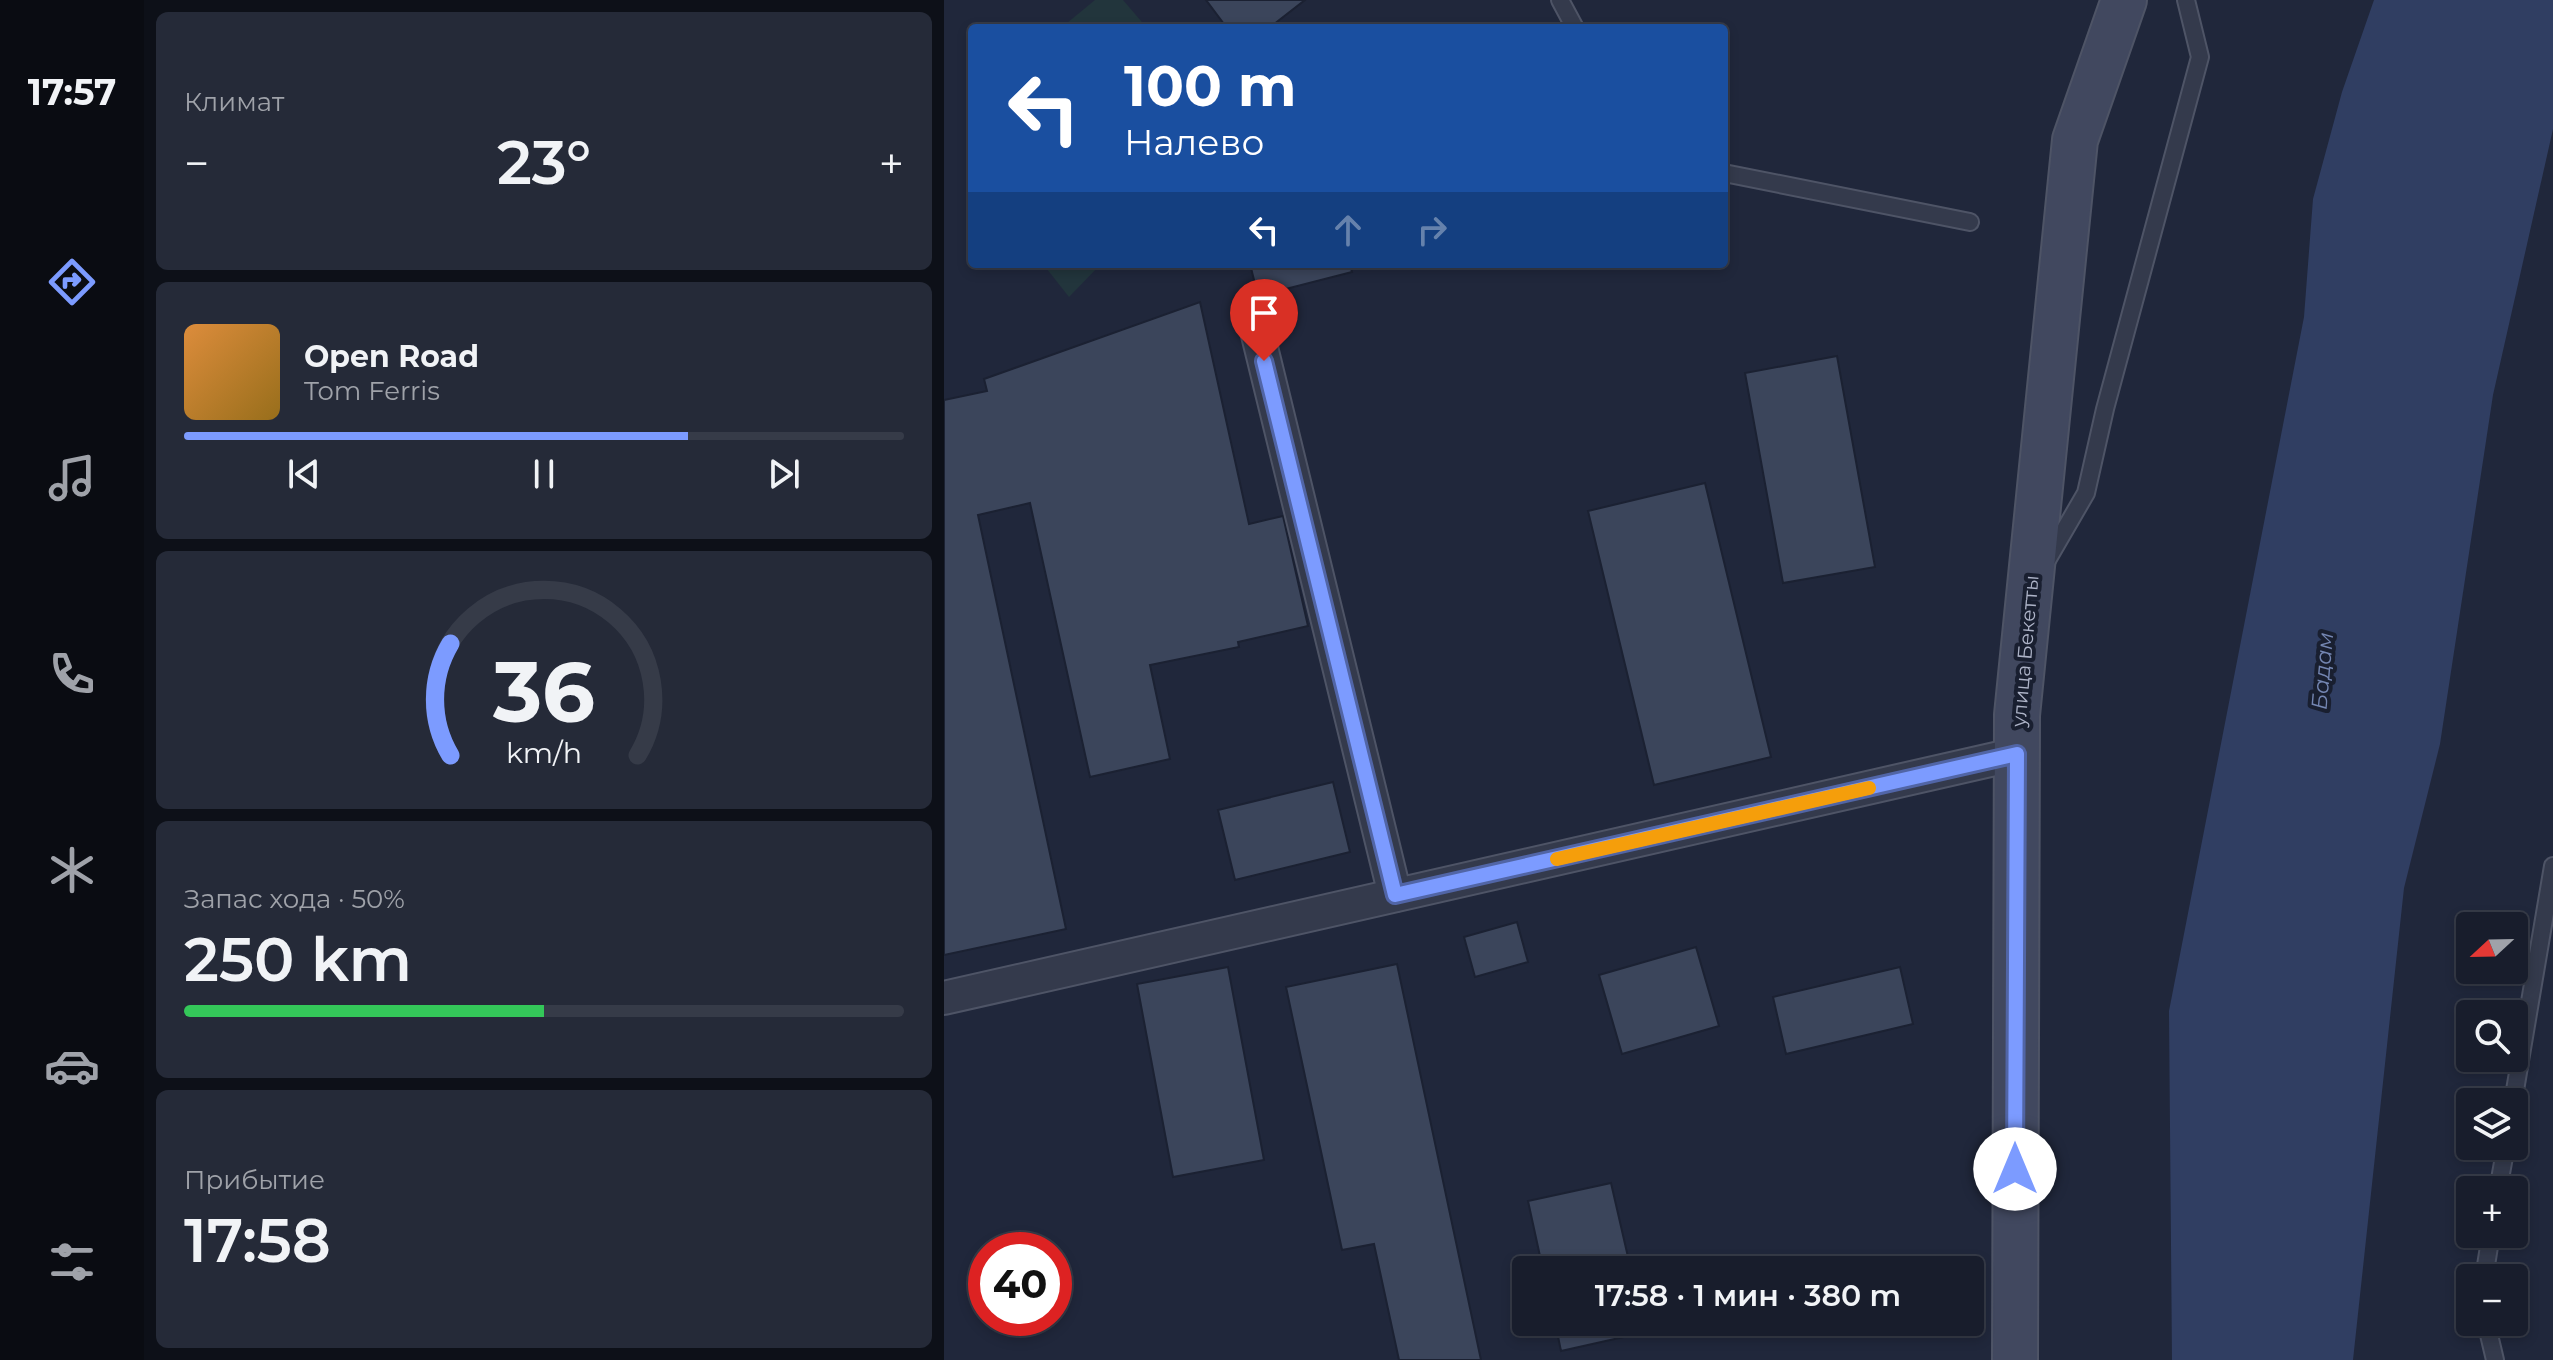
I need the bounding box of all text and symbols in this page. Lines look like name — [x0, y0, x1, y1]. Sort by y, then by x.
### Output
text: 100 m — [1124, 52, 1297, 120]
icon: left — [992, 56, 1096, 160]
text: 17:57 — [28, 70, 116, 114]
text: Климат — [184, 86, 284, 118]
text: Налево — [1124, 120, 1264, 164]
text: 23° — [497, 126, 591, 199]
text: − — [184, 136, 209, 190]
text: + — [879, 136, 904, 190]
icon: left — [1242, 208, 1286, 252]
icon: ahead — [1326, 208, 1370, 252]
icon: right — [1410, 208, 1454, 252]
icon: directions — [44, 254, 100, 310]
pin — [1230, 279, 1298, 361]
icon: arrive — [1242, 291, 1286, 335]
text: Open Road — [304, 338, 479, 375]
text: Tom Ferris — [304, 375, 440, 407]
icon: music — [44, 450, 100, 506]
icon: previous — [282, 452, 326, 496]
icon: pause — [522, 452, 566, 496]
icon: next — [762, 452, 806, 496]
street label: улица Бекетты — [2006, 574, 2044, 729]
water label: Бадам — [2306, 631, 2339, 711]
text: 36 — [492, 641, 595, 743]
icon: phone — [44, 646, 100, 702]
text: km/h — [506, 735, 582, 770]
icon: climate — [44, 842, 100, 898]
text: Запас хода · 50% — [184, 883, 405, 915]
north arrow — [2456, 912, 2528, 984]
map controls — [2456, 912, 2528, 1336]
text: 250 km — [184, 923, 412, 996]
button: search — [2456, 1000, 2528, 1072]
icon: car — [44, 1038, 100, 1094]
button: layers — [2456, 1088, 2528, 1160]
position arrow — [1973, 1127, 2057, 1211]
text: Прибытие — [184, 1164, 325, 1196]
button: + — [2456, 1176, 2528, 1248]
text: 17:58 — [184, 1204, 331, 1277]
speed limit sign: 40 — [968, 1232, 1072, 1336]
icon: filters — [44, 1234, 100, 1290]
button: − — [2456, 1264, 2528, 1336]
text: 17:58 · 1 мин · 380 m — [1595, 1277, 1901, 1314]

